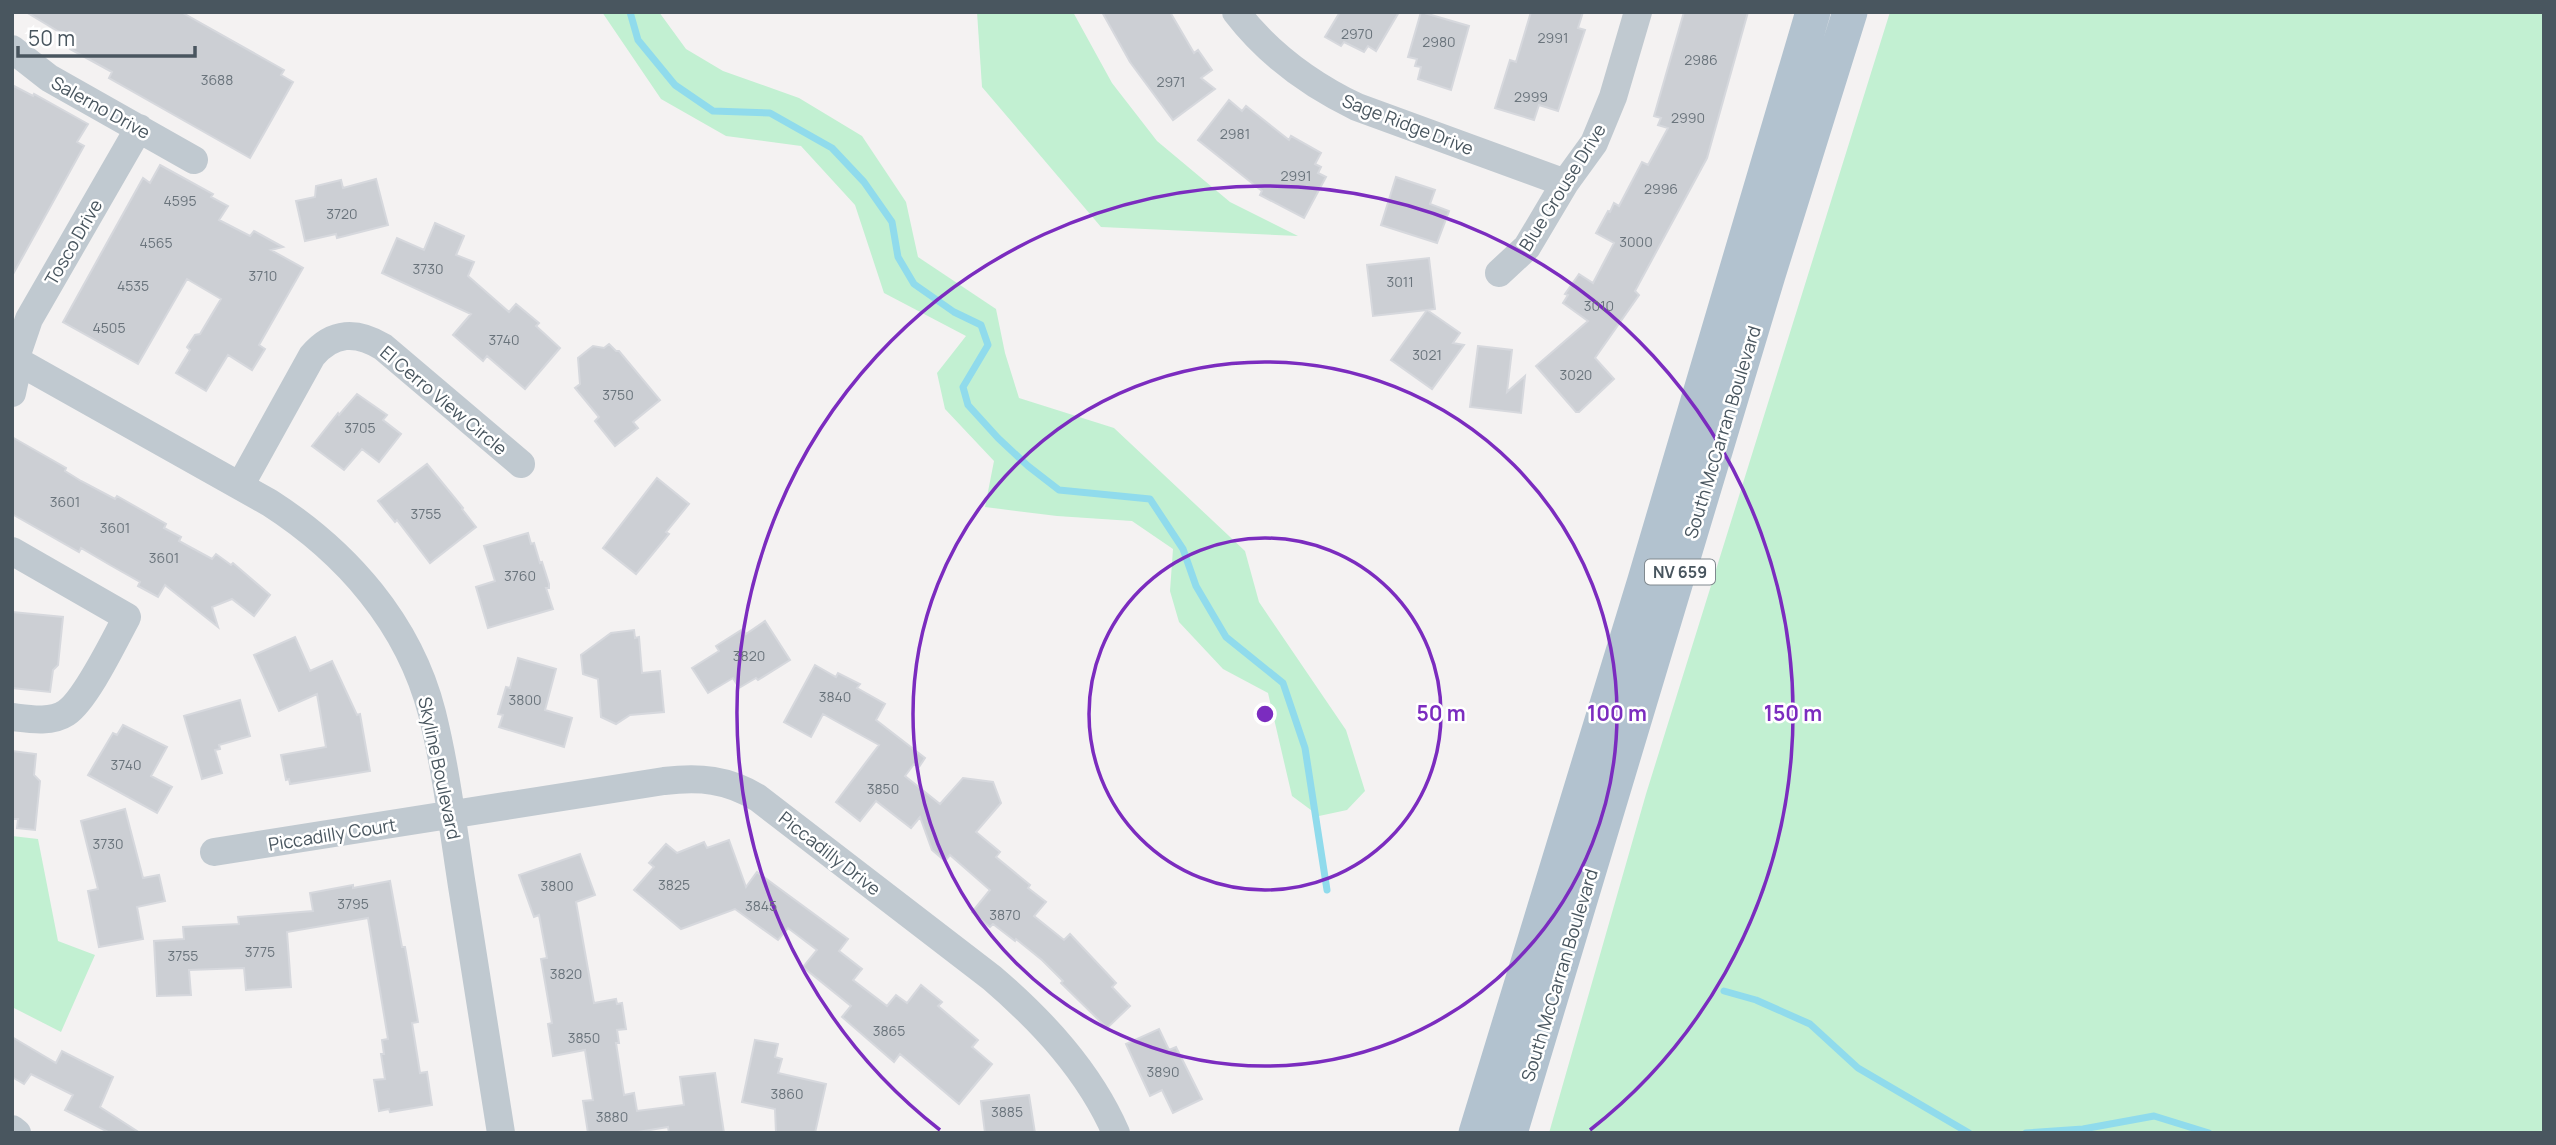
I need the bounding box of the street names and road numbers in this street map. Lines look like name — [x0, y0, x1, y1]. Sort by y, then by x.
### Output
street label: Salerno Drive — [47, 70, 155, 144]
street label: Sage Ridge Drive — [1339, 88, 1477, 160]
street label: Blue Grouse Drive — [1513, 119, 1611, 255]
street label: Tosco Drive — [39, 195, 107, 289]
street label: South McCarran Boulevard — [1678, 323, 1766, 541]
street label: El Cerro View Circle — [376, 340, 512, 460]
road number: NV 659 — [1645, 559, 1715, 584]
street label: Skyline Boulevard — [413, 695, 467, 841]
street label: Piccadilly Drive — [774, 806, 886, 900]
street label: Piccadilly Court — [266, 812, 398, 856]
street label: South McCarran Boulevard — [1515, 866, 1603, 1084]

